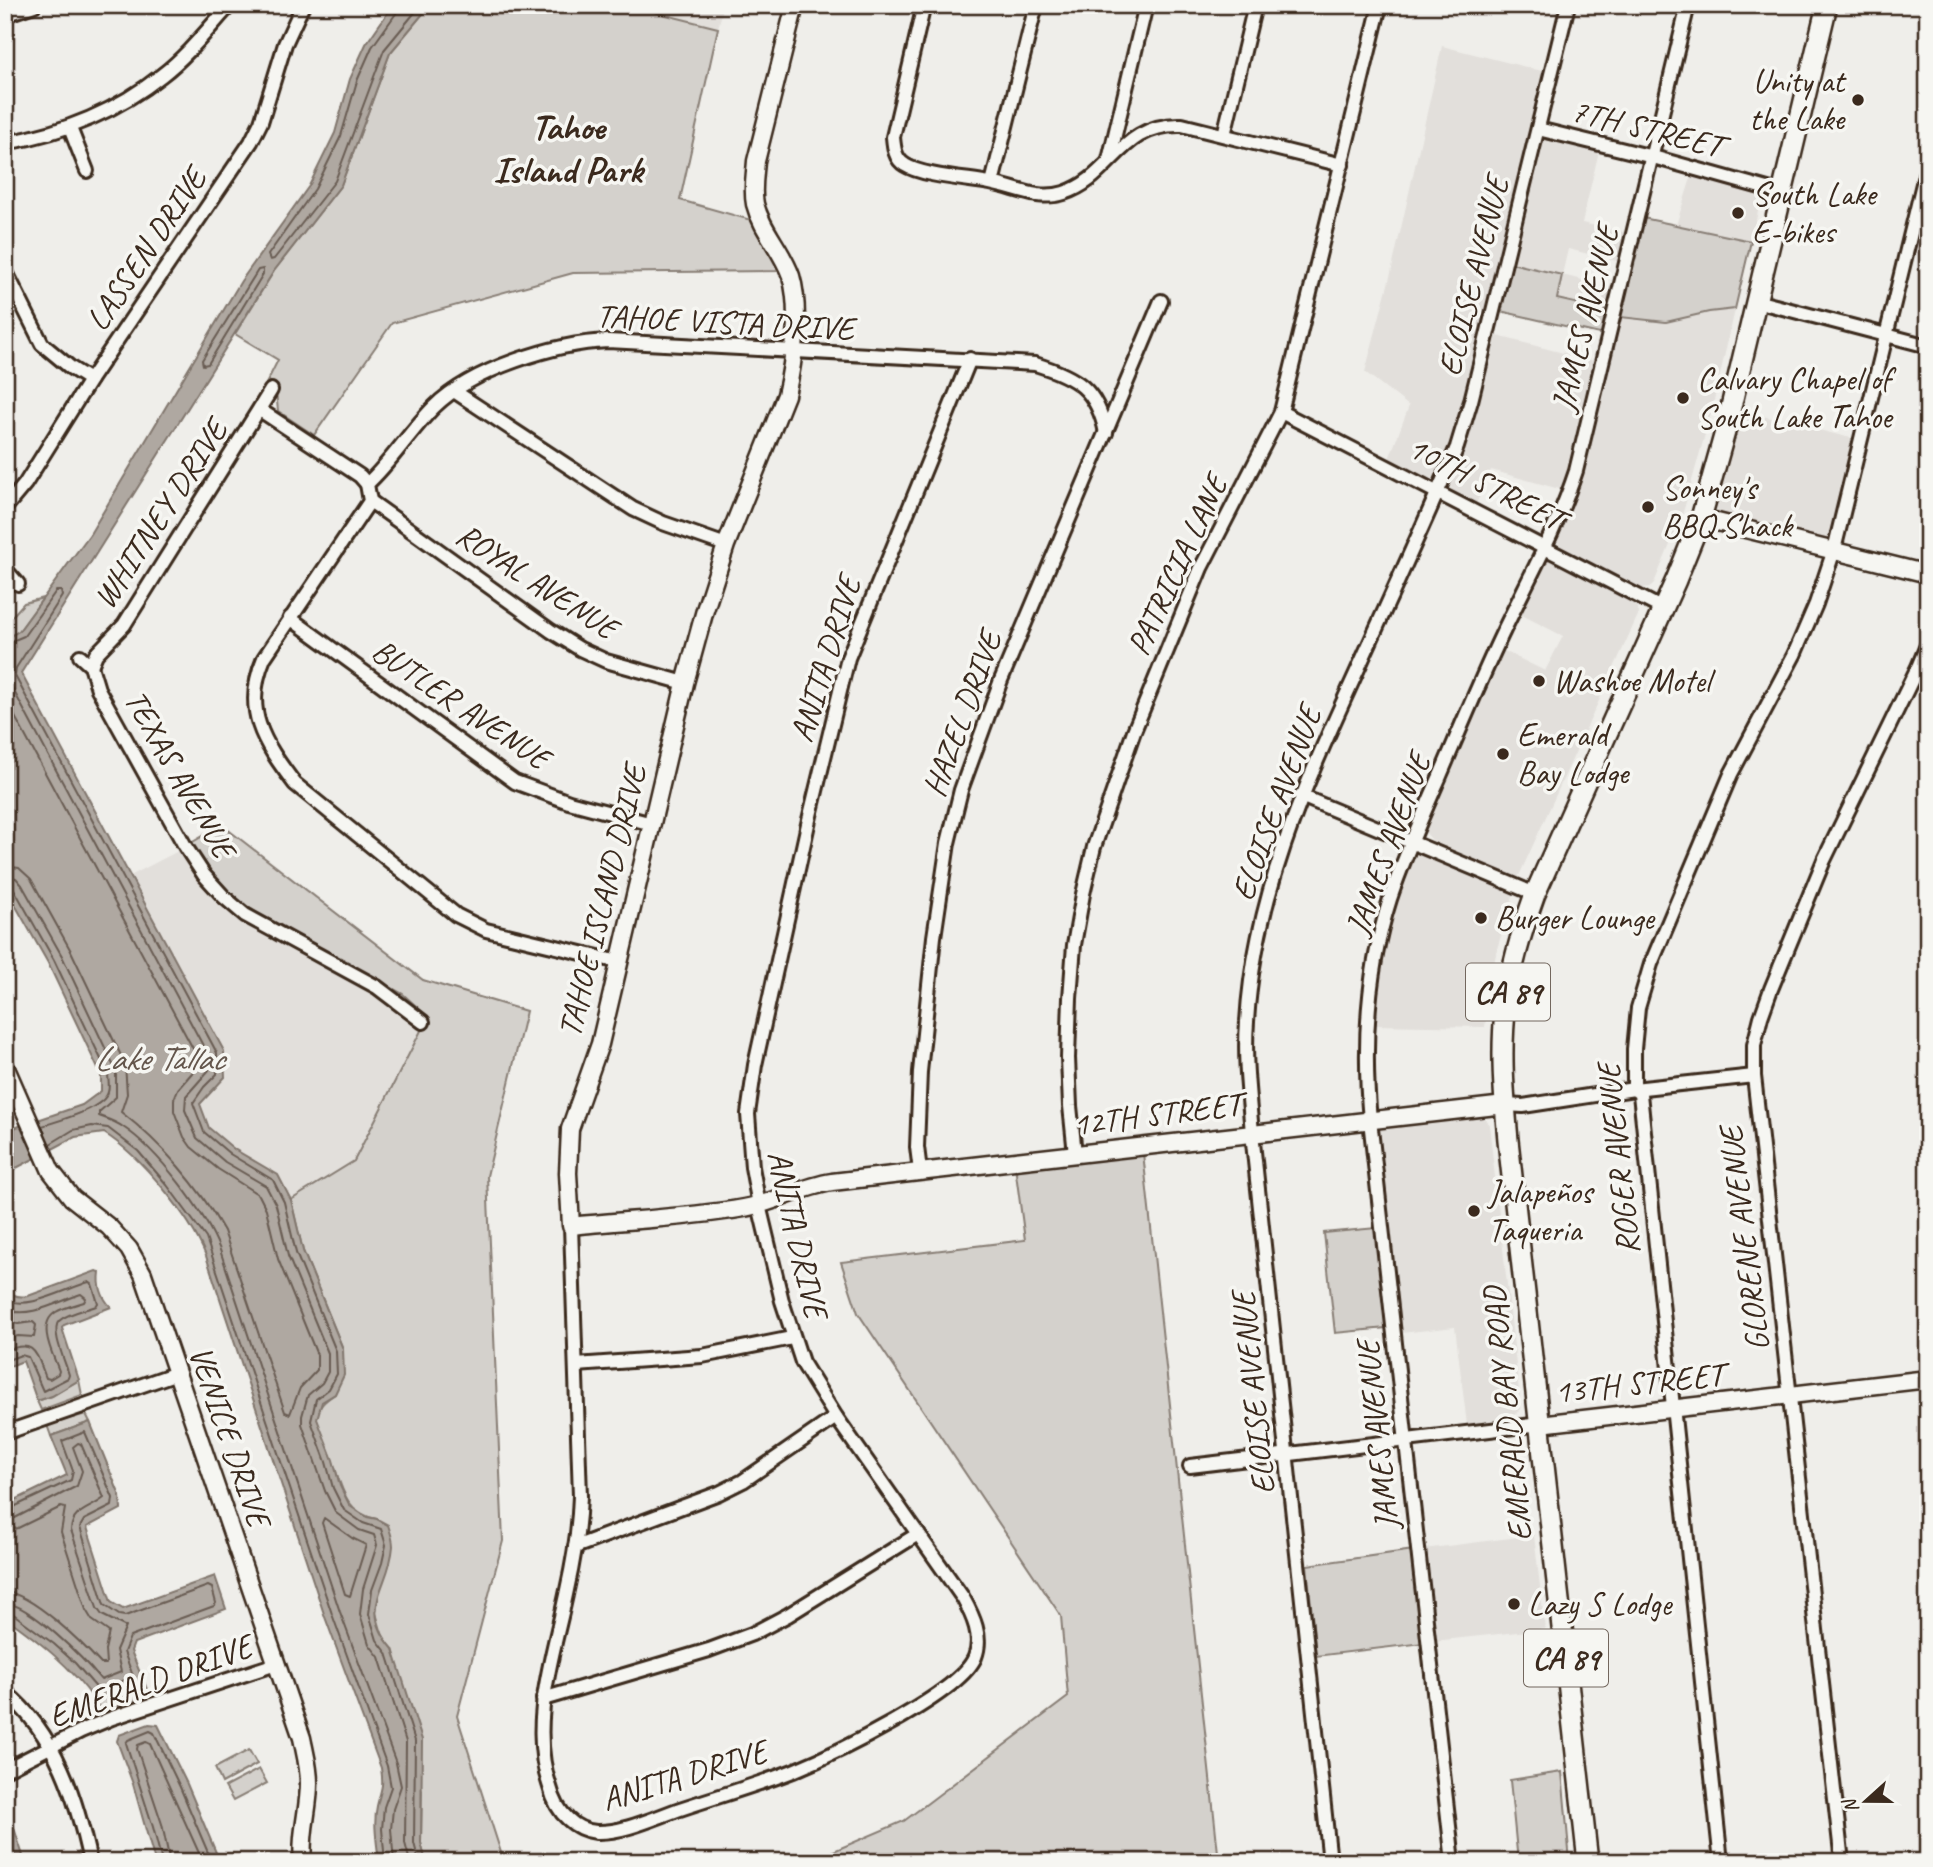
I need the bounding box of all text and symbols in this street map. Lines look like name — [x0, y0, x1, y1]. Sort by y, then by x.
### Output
place label: Unity at the Lake — [1749, 60, 1847, 140]
street label: 7TH STREET — [1567, 89, 1735, 169]
marker: Unity at the Lake — [1850, 92, 1866, 108]
district label: Tahoe Island Park — [493, 103, 646, 193]
street label: LASSEN DRIVE — [76, 156, 218, 338]
street label: ELOISE AVENUE — [1428, 168, 1519, 380]
place label: South Lake E-bikes — [1752, 173, 1878, 253]
marker: South Lake E-bikes — [1730, 205, 1746, 221]
street label: JAMES AVENUE — [1541, 217, 1629, 417]
street label: TAHOE VISTA DRIVE — [595, 294, 859, 350]
place label: Calvary Chapel of South Lake Tahoe — [1697, 358, 1897, 438]
marker: Calvary Chapel of South Lake Tahoe — [1675, 390, 1691, 406]
street label: WHITNEY DRIVE — [83, 408, 239, 616]
street label: 10TH STREET — [1401, 426, 1578, 544]
street label: PATRICIA LANE — [1117, 465, 1239, 662]
place label: Sonney's BBQ Shack — [1662, 467, 1794, 547]
marker: Sonney's BBQ Shack — [1640, 499, 1656, 515]
street label: ROYAL AVENUE — [448, 513, 629, 651]
street label: ANITA DRIVE — [780, 568, 871, 747]
street label: HAZEL DRIVE — [913, 621, 1013, 802]
street label: BUTLER AVENUE — [364, 629, 561, 781]
place label: Washoe Motel — [1553, 660, 1716, 702]
marker: Washoe Motel — [1531, 673, 1547, 689]
street label: TEXAS AVENUE — [115, 682, 247, 869]
street label: ELOISE AVENUE — [1221, 697, 1332, 906]
place label: Emerald Bay Lodge — [1517, 714, 1631, 794]
street label: JAMES AVENUE — [1335, 744, 1442, 942]
marker: Emerald Bay Lodge — [1495, 746, 1511, 762]
street label: TAHOE ISLAND DRIVE — [548, 756, 657, 1041]
place label: Burger Lounge — [1495, 897, 1656, 939]
marker: Burger Lounge — [1473, 910, 1489, 926]
road number: CA 89 — [1466, 964, 1550, 1021]
water label: Lake Tallac — [94, 1036, 228, 1081]
street label: ROGER AVENUE — [1587, 1057, 1649, 1257]
street label: 12TH STREET — [1071, 1082, 1251, 1145]
street label: GLORENE AVENUE — [1709, 1120, 1779, 1353]
street label: ANITA DRIVE — [758, 1146, 839, 1326]
place label: Jalapeños Taqueria — [1486, 1171, 1595, 1251]
marker: Jalapeños Taqueria — [1466, 1203, 1482, 1219]
street label: EMERALD BAY ROAD — [1472, 1282, 1541, 1543]
street label: ELOISE AVENUE — [1221, 1286, 1285, 1496]
street label: JAMES AVENUE — [1346, 1334, 1408, 1534]
street label: VENICE DRIVE — [180, 1340, 282, 1535]
street label: 13TH STREET — [1553, 1352, 1733, 1413]
place label: Lazy S Lodge — [1528, 1583, 1674, 1625]
marker: Lazy S Lodge — [1506, 1596, 1522, 1612]
street label: EMERALD DRIVE — [43, 1623, 261, 1737]
road number: CA 89 — [1524, 1630, 1608, 1686]
street label: ANITA DRIVE — [596, 1729, 775, 1820]
north arrow — [1832, 1766, 1902, 1836]
text: N — [1837, 1794, 1864, 1817]

